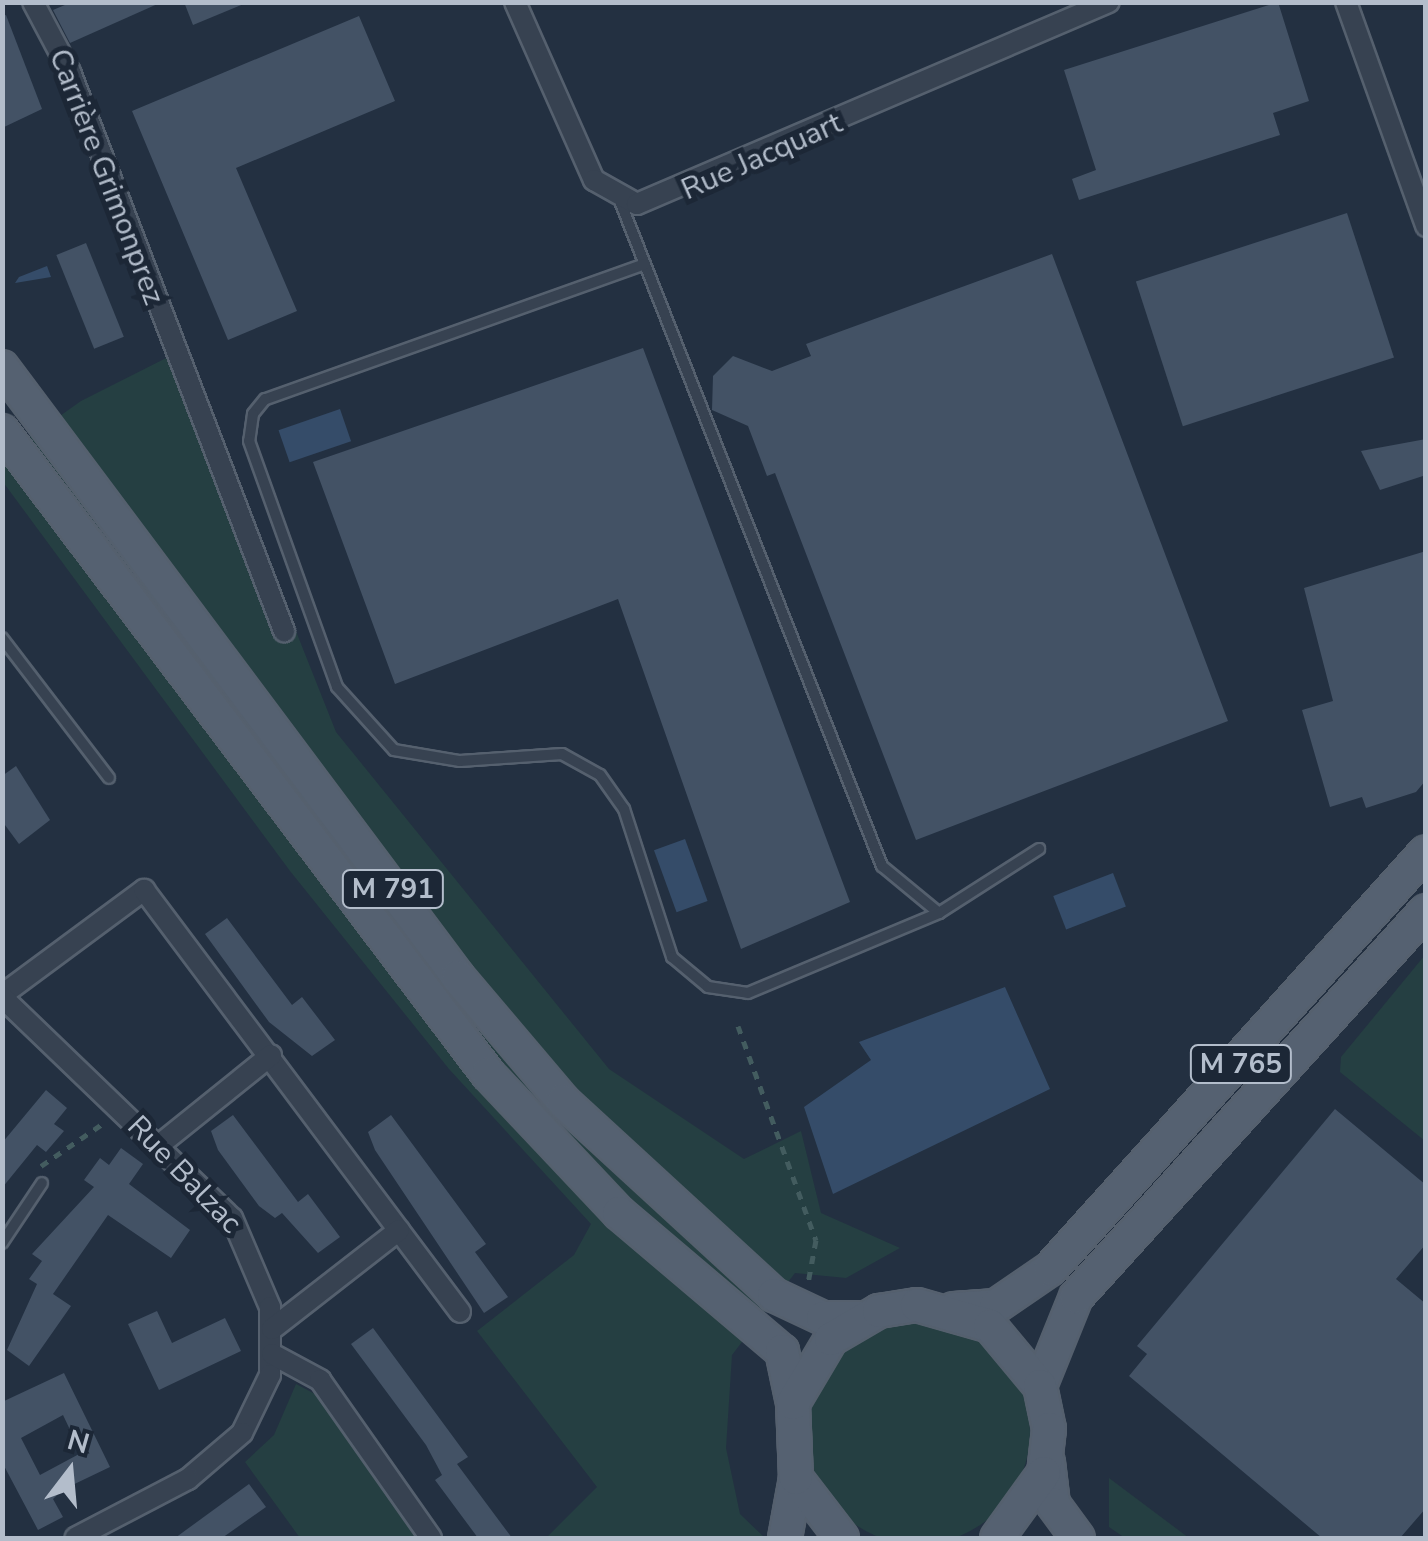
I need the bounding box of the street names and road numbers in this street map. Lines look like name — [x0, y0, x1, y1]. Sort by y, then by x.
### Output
street label: Carrière Grimonprez — [41, 44, 171, 310]
street label: Rue Jacquart — [676, 106, 848, 208]
road number: M 791 — [340, 866, 446, 912]
road number: M 765 — [1188, 1041, 1294, 1087]
street label: Rue Balzac — [119, 1109, 249, 1241]

